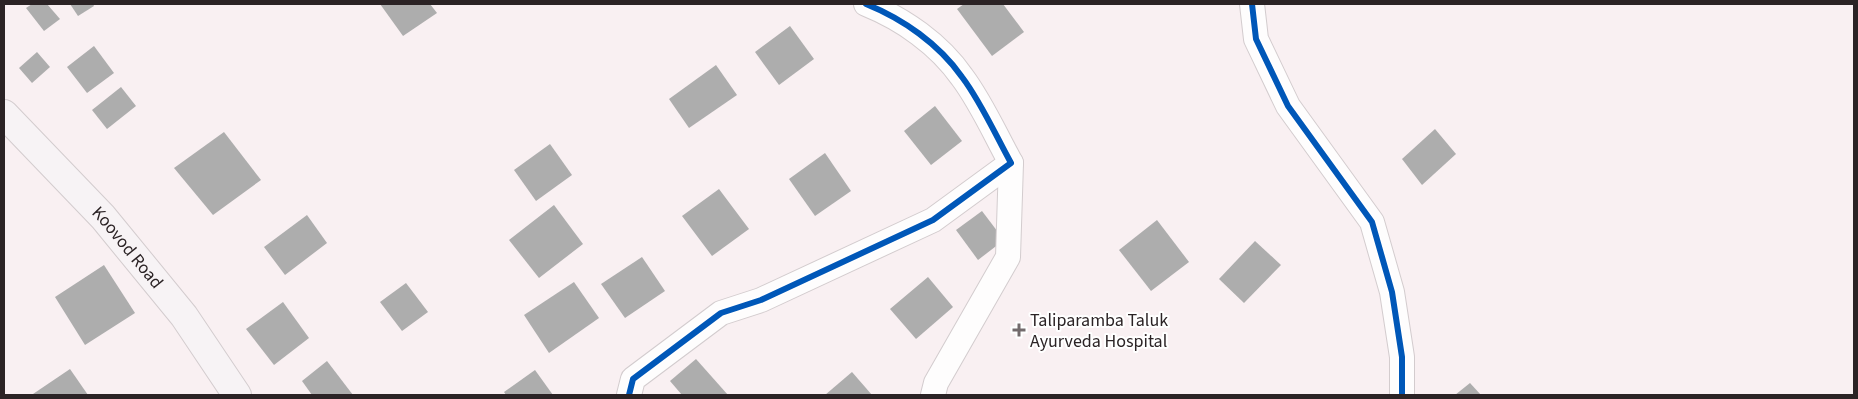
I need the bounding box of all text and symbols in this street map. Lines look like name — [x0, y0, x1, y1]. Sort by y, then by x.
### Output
street label: Koovod Road — [86, 200, 169, 294]
place label: Taliparamba Taluk Ayurveda Hospital — [1030, 308, 1168, 354]
marker: Taliparamba Taluk Ayurveda Hospital — [1012, 323, 1026, 337]

